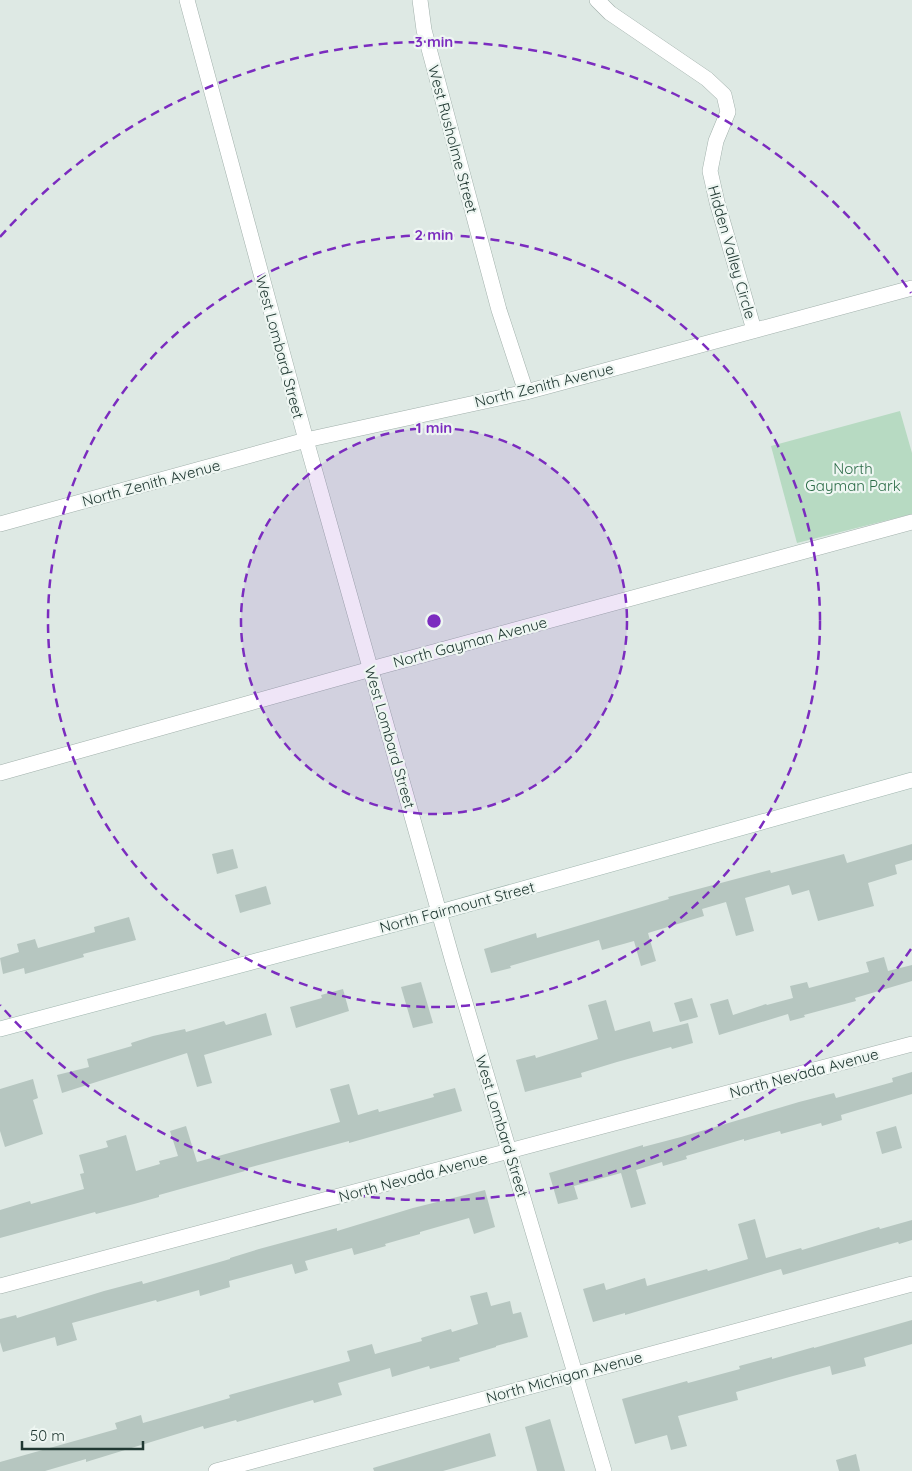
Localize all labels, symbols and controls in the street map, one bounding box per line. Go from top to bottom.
text: 3 min [415,32,453,51]
street label: West Rusholme Street [424,63,482,215]
street label: Hidden Valley Circle [704,183,760,321]
text: 2 min [414,225,454,244]
street label: West Lombard Street [252,273,308,421]
street label: North Zenith Avenue [473,359,615,411]
text: 1 min [416,418,452,437]
street label: North Zenith Avenue [80,455,222,511]
park label: North Gayman Park [805,459,901,495]
street label: North Gayman Avenue [391,612,549,672]
centre of rings [425,612,443,630]
street label: West Lombard Street [361,663,419,811]
street label: North Fairmount Street [377,877,537,937]
street label: North Nevada Avenue [727,1044,881,1102]
street label: West Lombard Street [471,1053,533,1199]
street label: North Nevada Avenue [336,1148,490,1206]
street label: North Michigan Avenue [484,1347,644,1407]
scale bar [22,1418,144,1450]
text: 50 m [30,1426,65,1445]

